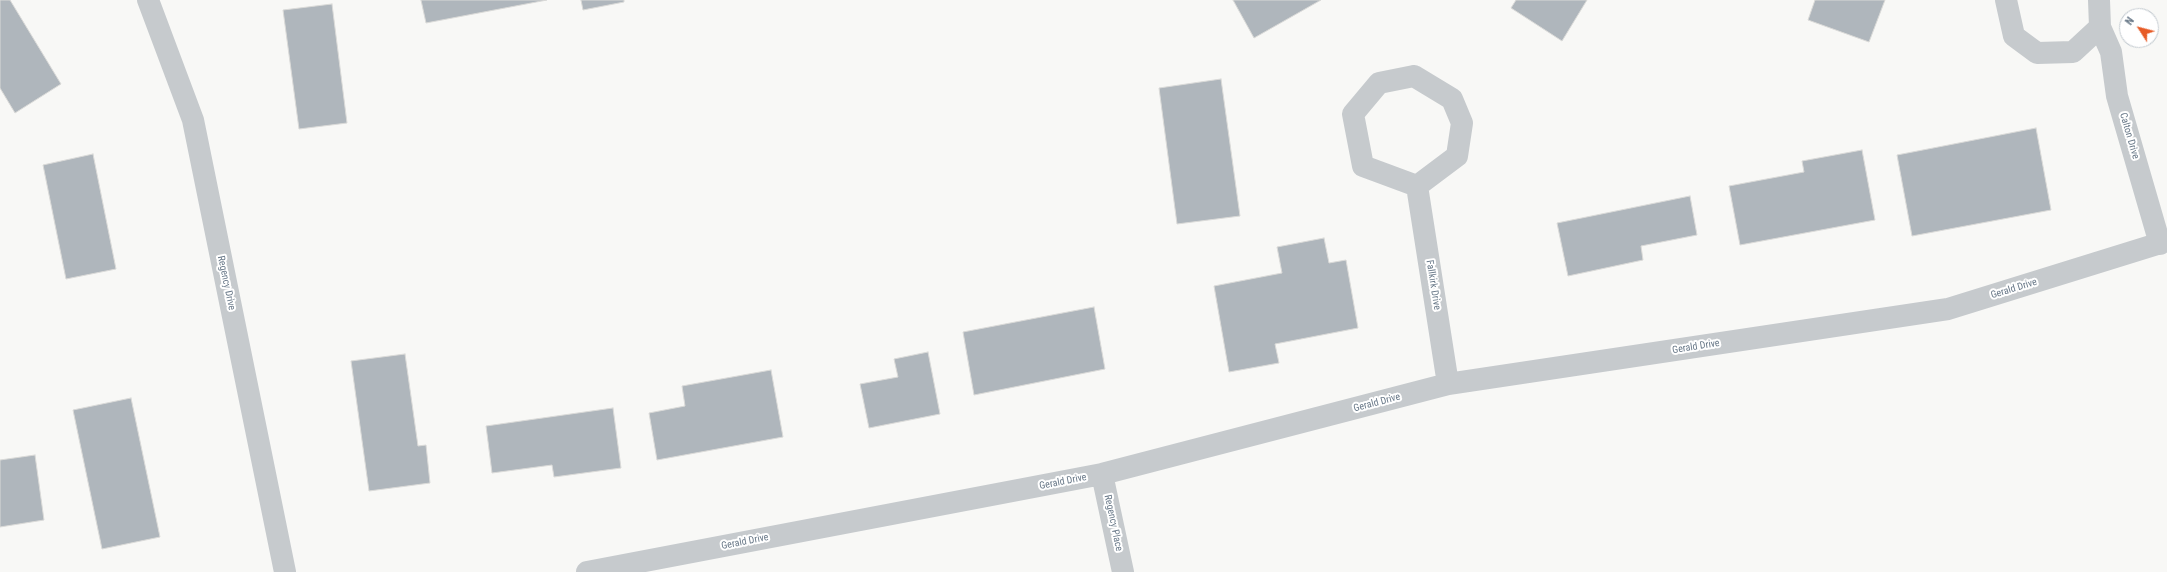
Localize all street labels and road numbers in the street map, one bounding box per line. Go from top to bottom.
street label: Calton Drive [2117,111,2141,161]
street label: Regency Drive [214,255,238,311]
street label: Fallkirk Drive [1423,259,1443,311]
street label: Gerald Drive [1989,276,2039,302]
street label: Gerald Drive [1671,337,1721,357]
street label: Gerald Drive [1352,391,1402,415]
street label: Gerald Drive [1038,472,1088,492]
street label: Regency Place [1101,494,1125,552]
street label: Gerald Drive [720,532,770,552]

